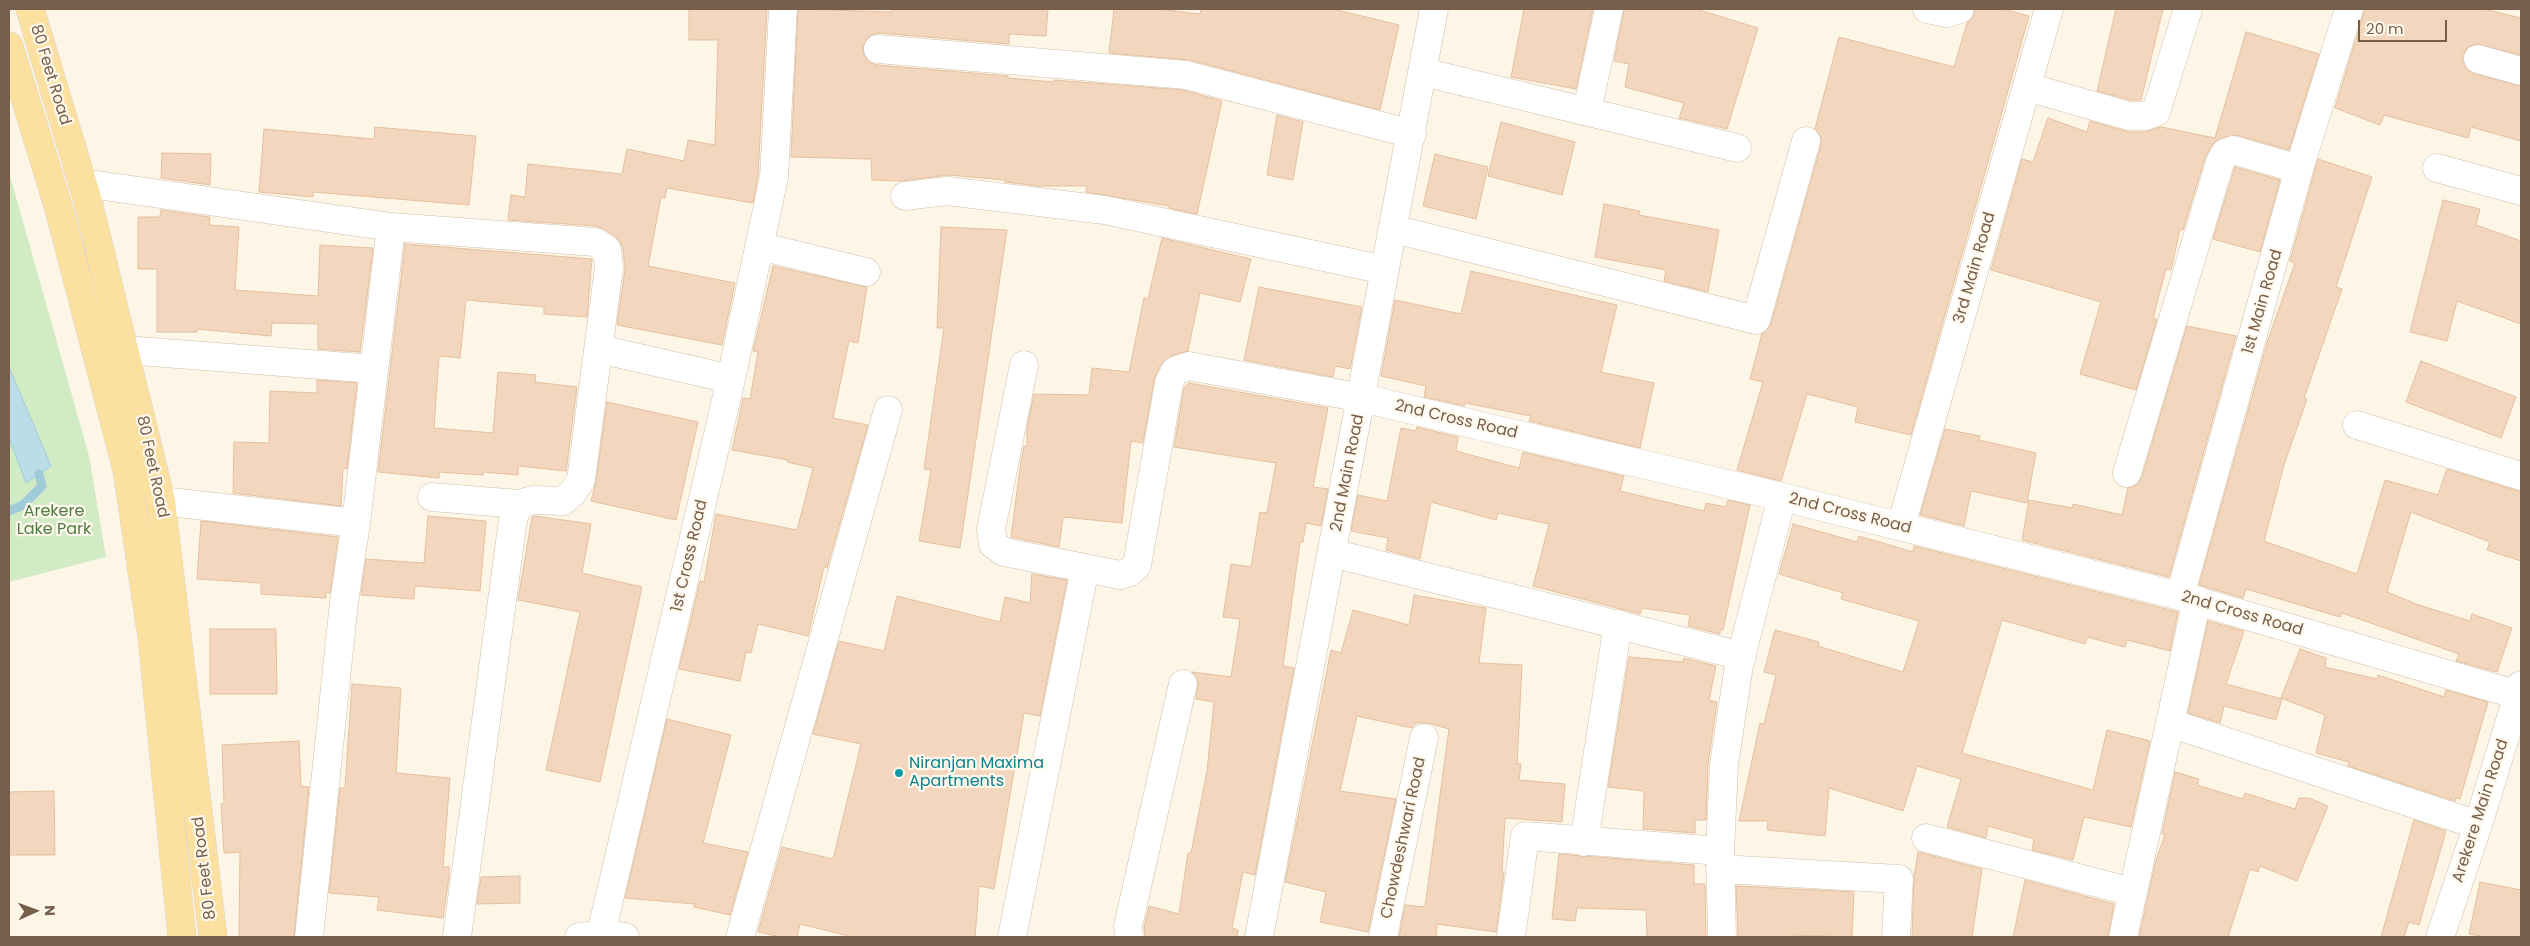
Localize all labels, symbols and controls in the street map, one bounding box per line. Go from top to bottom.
scale bar [2360,10,2449,42]
text: 20 m [2366,18,2404,39]
street label: 80 Feet Road [26,22,74,128]
street label: 3rd Main Road [1950,210,2000,326]
street label: 1st Main Road [2239,247,2287,357]
street label: 2nd Cross Road [1393,397,1519,443]
street label: 2nd Main Road [1327,413,1369,533]
street label: 80 Feet Road [132,414,172,520]
street label: 2nd Cross Road [1787,489,1913,539]
street label: 1st Cross Road [668,498,712,614]
park label: Arekere Lake Park [17,502,91,540]
street label: 2nd Cross Road [2179,587,2305,641]
street label: Arekere Main Road [2449,737,2513,885]
place label: Niranjan Maxima Apartments [909,754,1044,792]
street label: Chowdeshwari Road [1377,755,1431,921]
marker: Niranjan Maxima Apartments [893,767,905,779]
street label: 80 Feet Road [189,815,221,921]
north arrow [10,886,60,936]
text: N [40,905,60,916]

